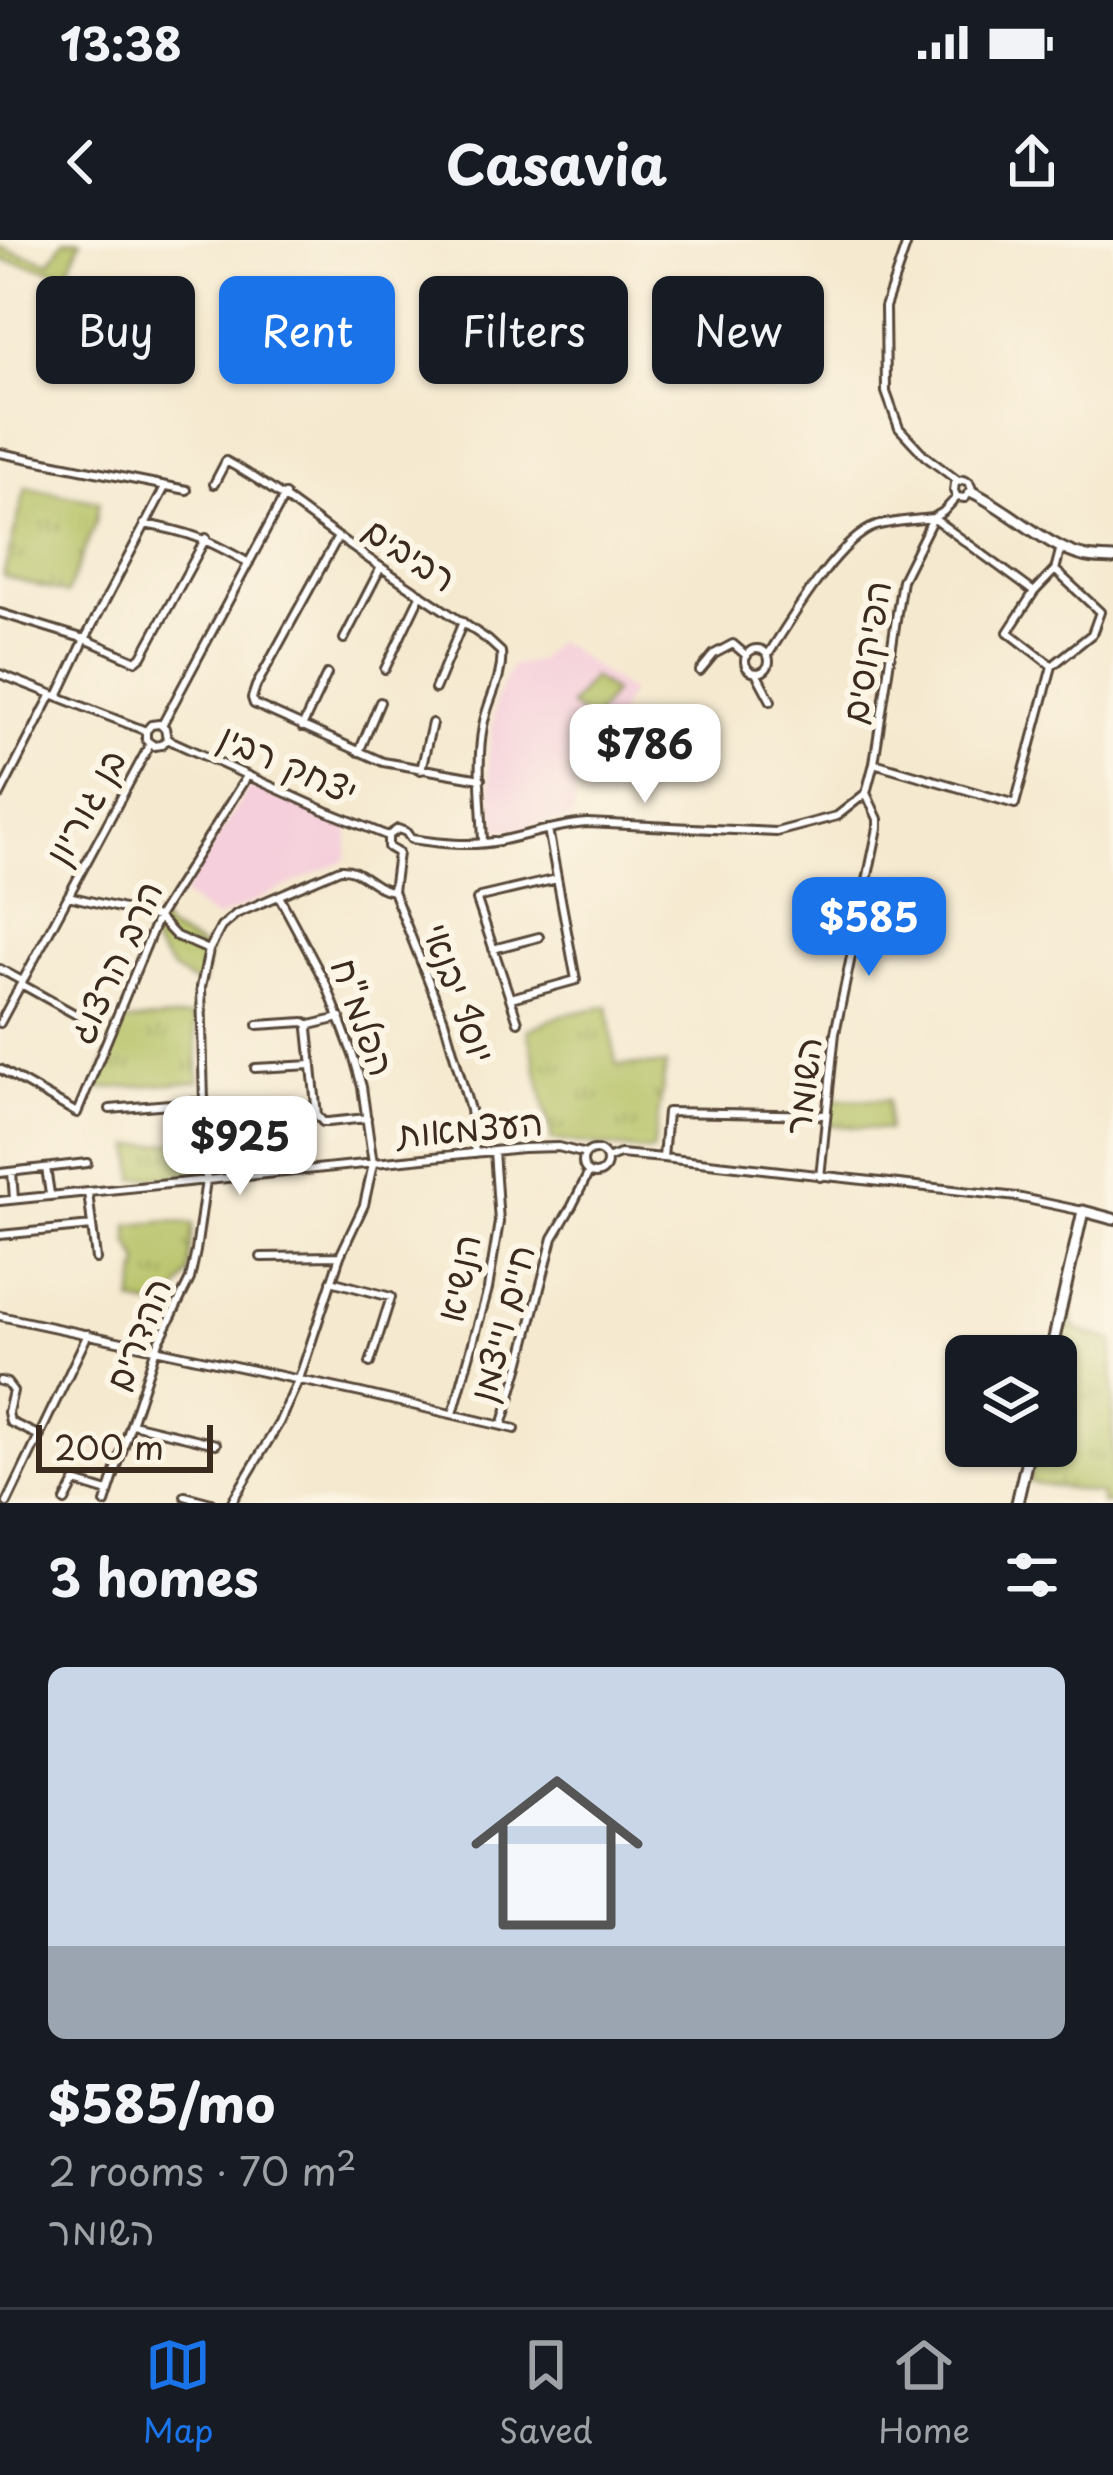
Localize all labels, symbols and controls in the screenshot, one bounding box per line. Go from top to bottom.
text: 13:38 [60,8,182,76]
text: Casavia [446,122,667,203]
icon: back [48,129,114,195]
icon: share [999,129,1065,195]
chip: Buy [36,276,195,384]
chip: Rent [219,276,395,384]
chip: Filters [419,276,628,384]
chip: New [652,276,824,384]
street label: רביבים [354,501,469,603]
street label: הפיקוסים [825,576,903,728]
pin: $786 [574,704,716,806]
street label: יצחק רבין [211,708,367,817]
text: $786 [597,713,693,772]
street label: בן גוריון [29,738,137,874]
street label: הרב הרצוג [52,871,175,1052]
pin: $585 [798,877,940,979]
text: $585 [819,886,919,945]
street label: יוסף יבנאי [411,915,511,1070]
street label: הפלמ"ח [319,950,411,1083]
street label: השומר [768,1033,834,1138]
street label: העצמאות [393,1093,545,1159]
pin: $925 [169,1096,311,1198]
text: $925 [190,1105,290,1164]
street label: הנשיא [421,1229,493,1326]
street label: חיים וייצמן [453,1238,547,1407]
street label: ההדרים [89,1269,183,1398]
map controls [945,1335,1077,1467]
button: layers [945,1335,1077,1467]
scale bar [36,1419,213,1472]
text: 200 m [54,1421,164,1471]
text: 3 homes [48,1537,259,1614]
icon: filters [999,1542,1065,1608]
icon: home [449,1745,665,1961]
text: $585/mo [48,2063,275,2140]
text: 2 rooms · 70 m² [48,2140,357,2199]
text: השומר [48,2199,155,2258]
tab: Map [143,2332,213,2454]
tab: Saved [499,2332,593,2454]
tab: Home [878,2332,970,2454]

